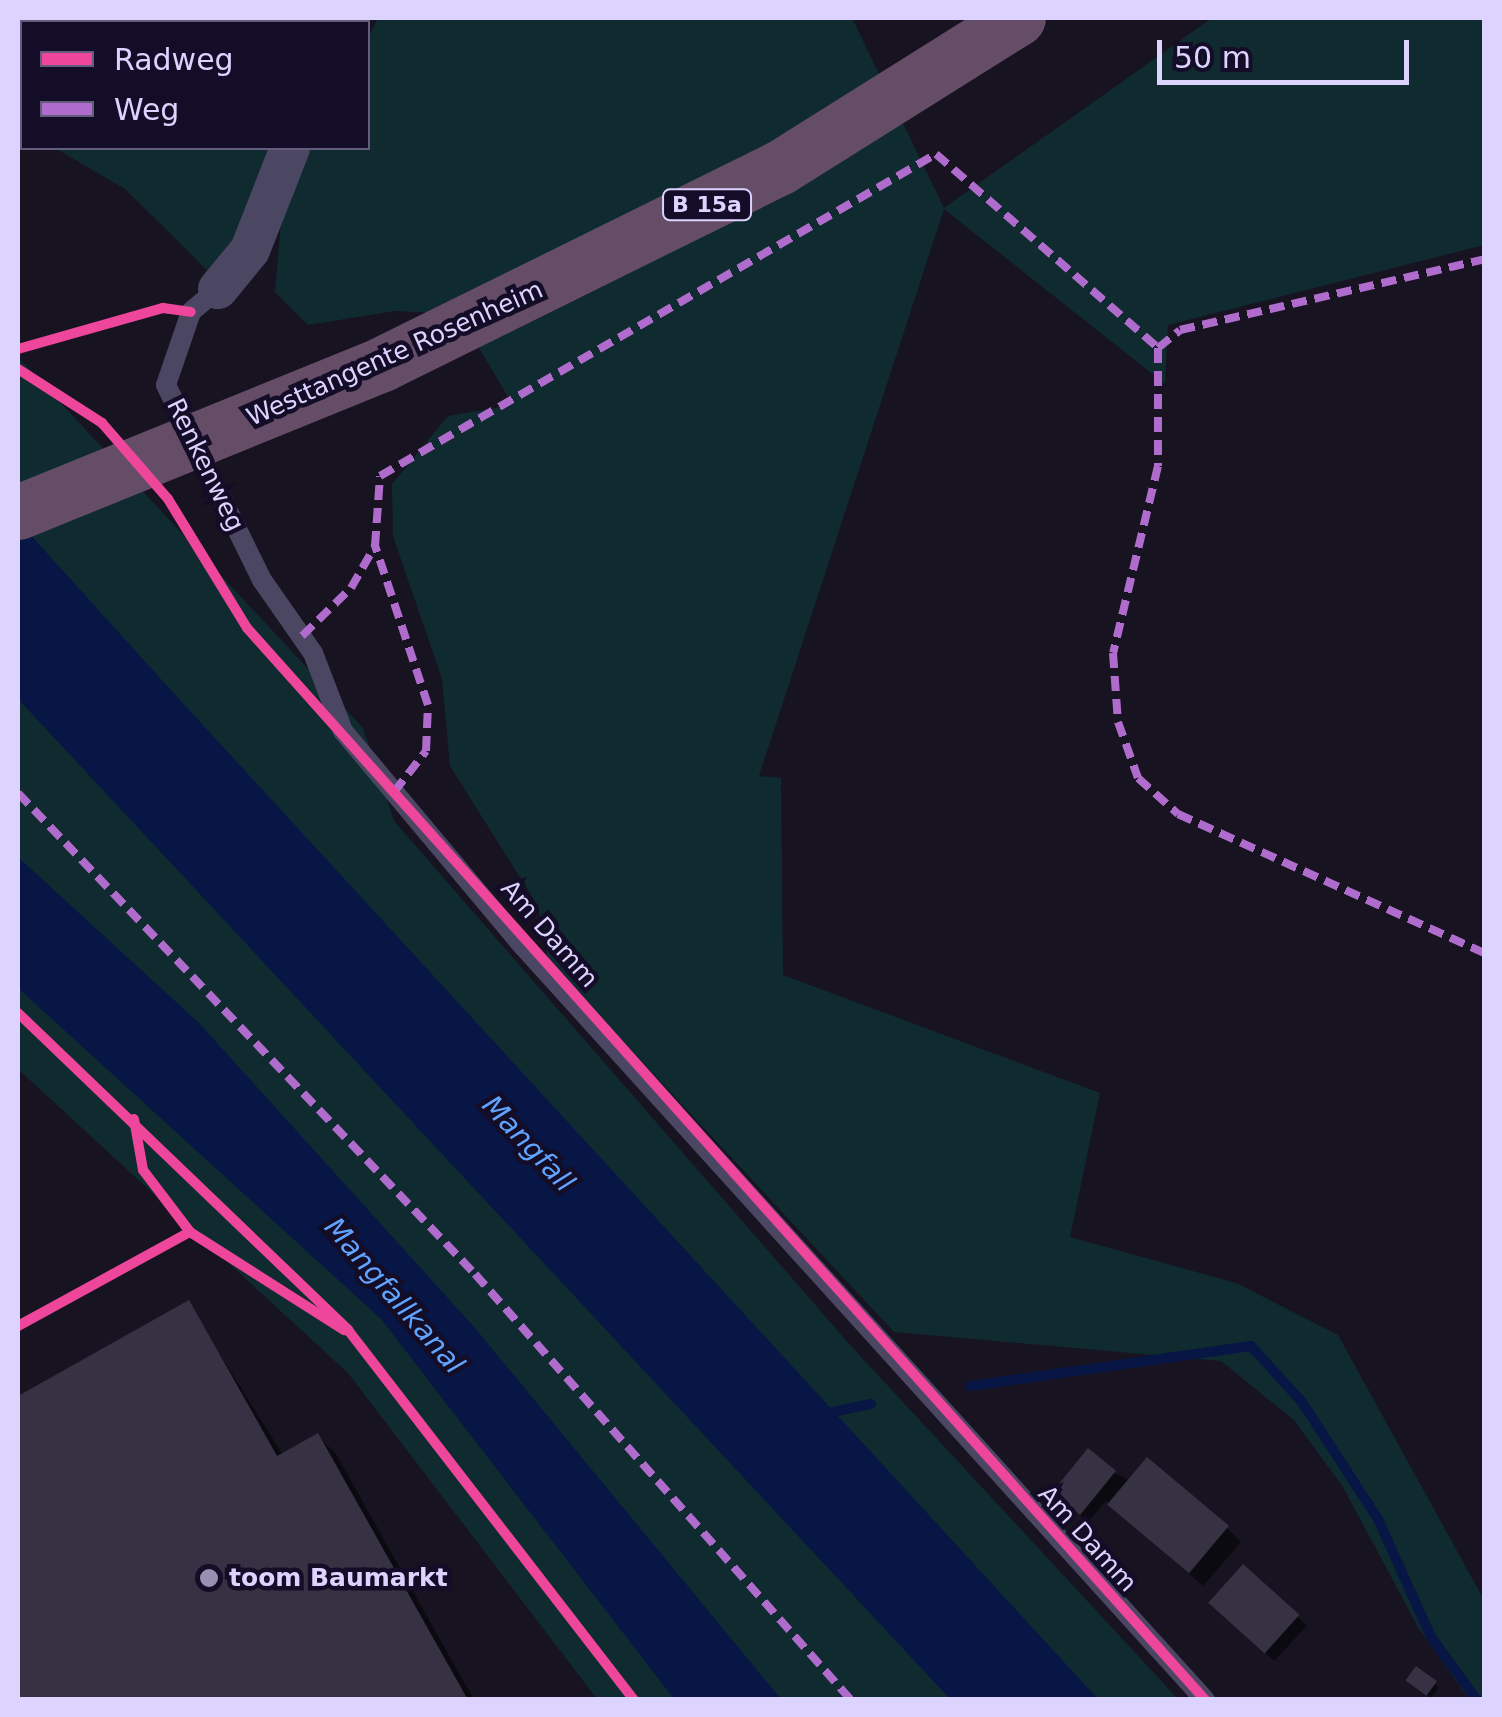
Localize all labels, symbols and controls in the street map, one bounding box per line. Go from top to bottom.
legend [20,20,370,150]
scale bar [1162,20,1414,82]
text: 50 m [1174,40,1251,75]
text: Radweg [114,42,234,77]
text: Weg [114,92,179,127]
road number: B 15a [662,188,752,222]
street label: Westtangente Rosenheim [242,275,548,433]
street label: Renkenweg [160,394,250,536]
street label: Am Damm [494,874,604,994]
water label: Mangfall [475,1089,581,1199]
water label: Mangfallkanal [317,1211,471,1381]
street label: Am Damm [1031,1480,1143,1598]
place label: toom Baumarkt [229,1563,448,1593]
marker: toom Baumarkt [198,1567,220,1589]

